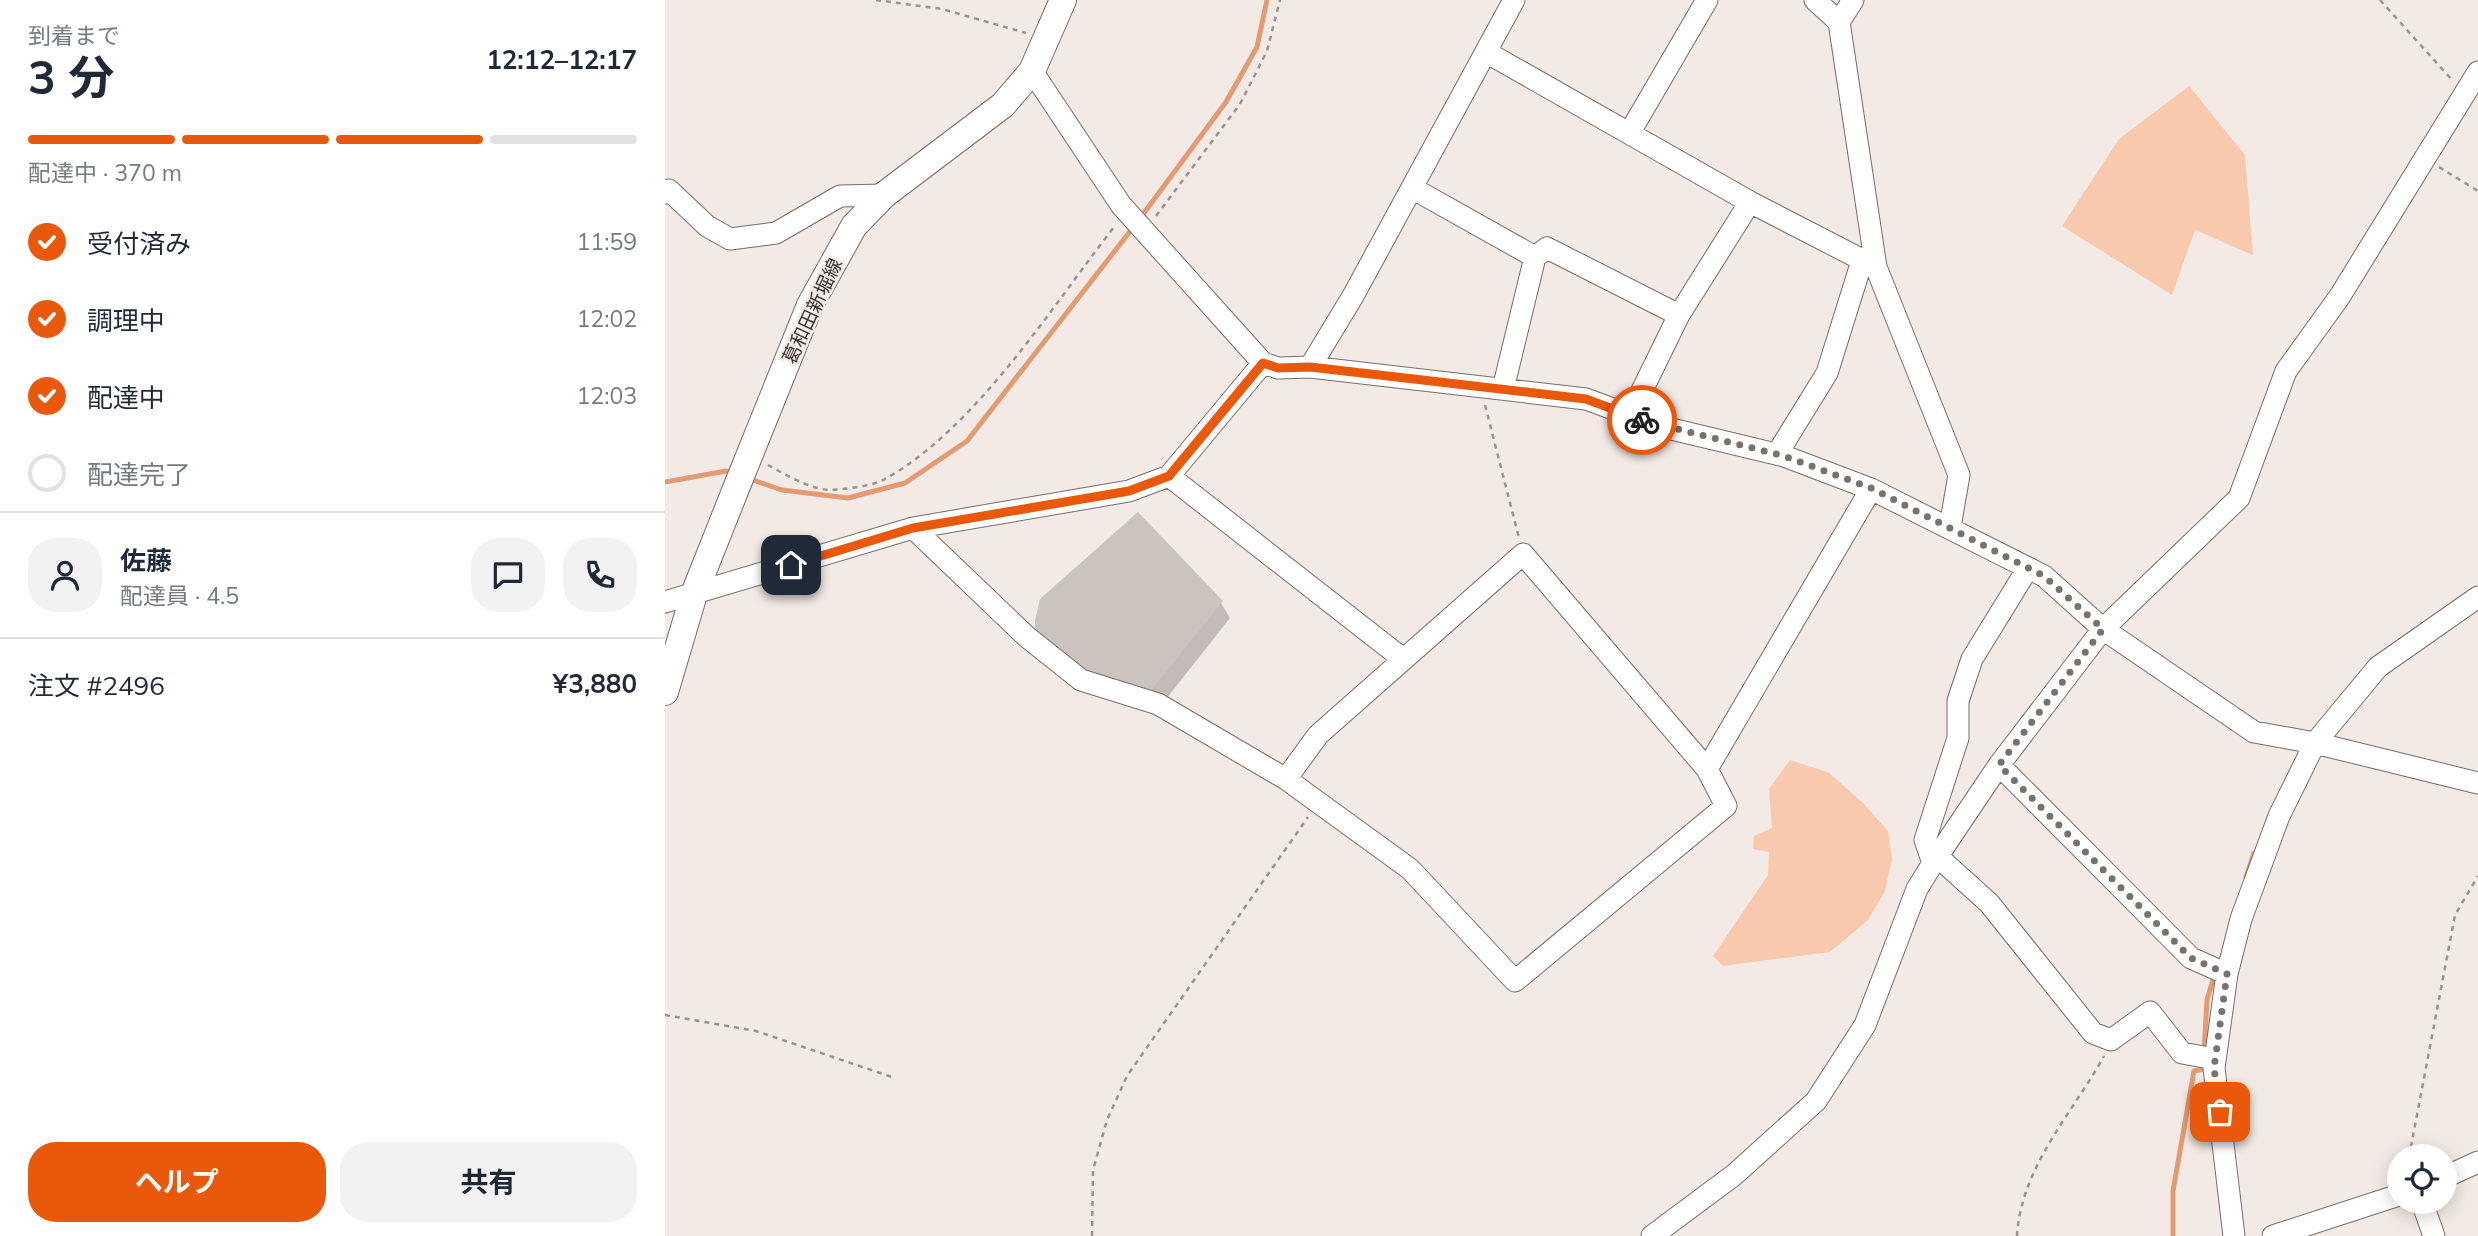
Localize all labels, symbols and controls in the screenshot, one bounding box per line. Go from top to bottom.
text: 到着まで [28,21,120,50]
text: 12:12–12:17 [486,43,637,76]
text: 3 分 [28,48,114,106]
text: 配達中 · 370 m [28,158,182,187]
icon: check [28,223,66,261]
text: 受付済み [87,227,191,260]
text: 11:59 [577,227,637,256]
street label: 葛和田新堀線 [777,254,847,368]
icon: check [28,300,66,338]
text: 調理中 [87,304,165,337]
text: 12:02 [577,304,637,333]
icon: check [28,377,66,415]
text: 配達中 [87,381,165,414]
text: 12:03 [577,381,637,410]
courier [1607,385,1677,455]
icon: bike [1623,401,1661,439]
text: 配達完了 [87,458,191,491]
pin [761,535,821,595]
button: person [28,538,102,612]
button: chat [471,538,545,612]
button: phone [563,538,637,612]
text: 佐藤 [120,544,172,577]
icon: home [772,546,810,584]
text: 配達員 · 4.5 [120,581,239,610]
text: ¥3,880 [553,667,637,700]
text: 注文 #2496 [28,669,165,702]
pin [2190,1082,2250,1142]
icon: bag [2201,1093,2239,1131]
button: ヘルプ [28,1142,326,1222]
button: 共有 [340,1142,637,1222]
map controls [2387,1144,2457,1214]
button: locate [2387,1144,2457,1214]

